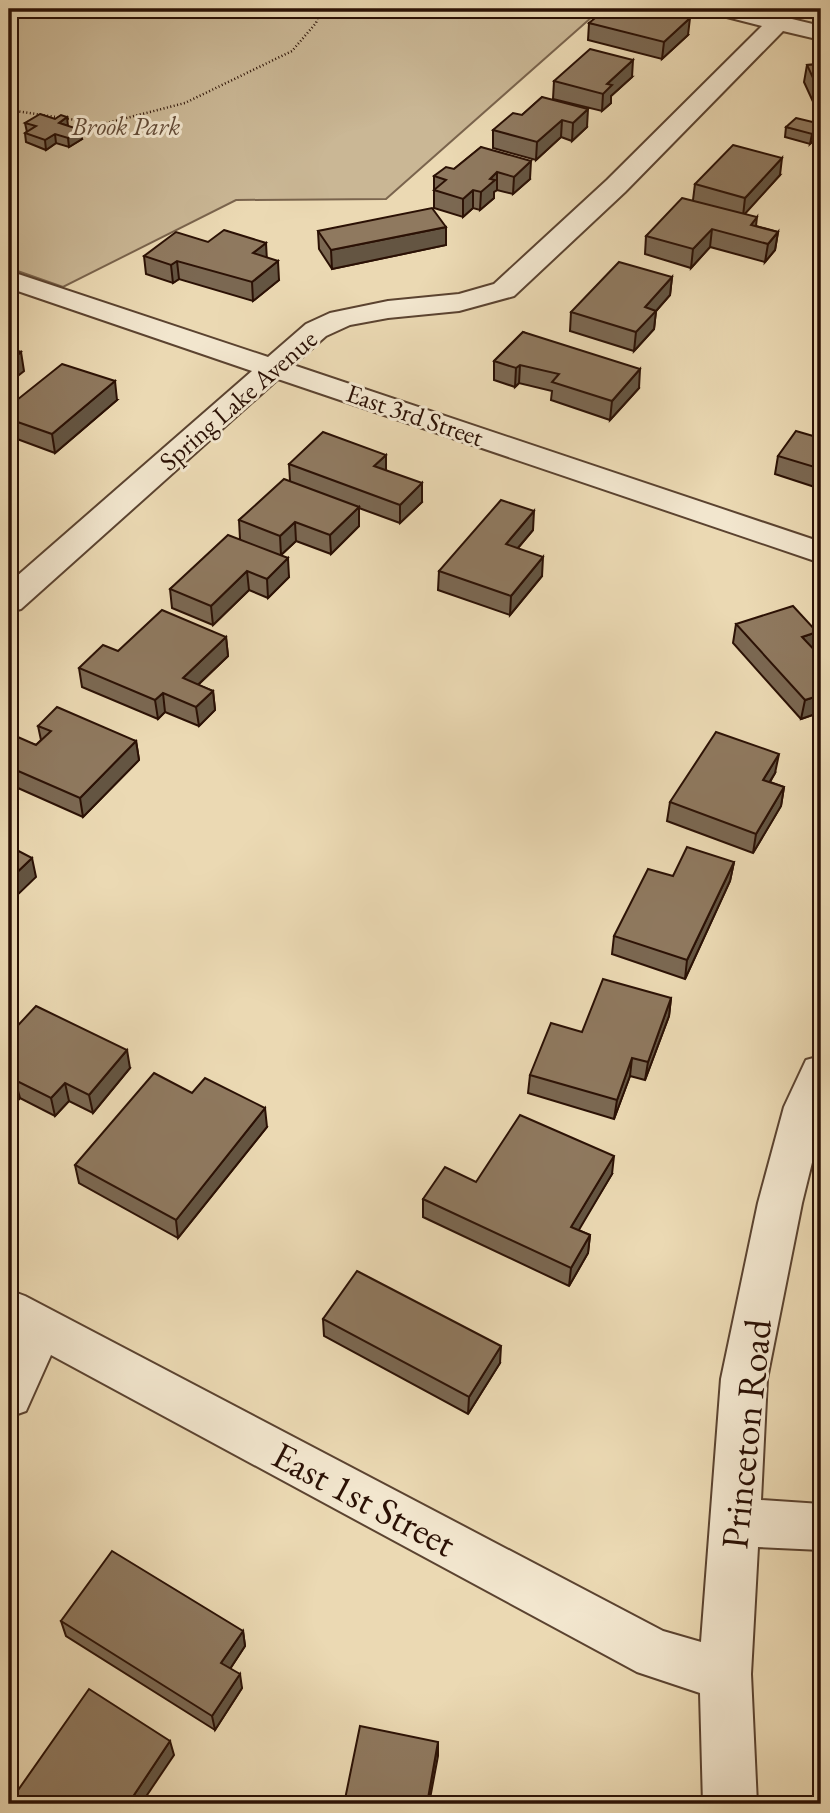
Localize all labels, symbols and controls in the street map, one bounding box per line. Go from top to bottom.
park label: Brook Park [71,109,180,143]
street label: Spring Lake Avenue [152,322,324,478]
street label: East 3rd Street [342,376,488,454]
street label: Princeton Road [709,1316,782,1551]
street label: East 1st Street [264,1430,465,1567]

